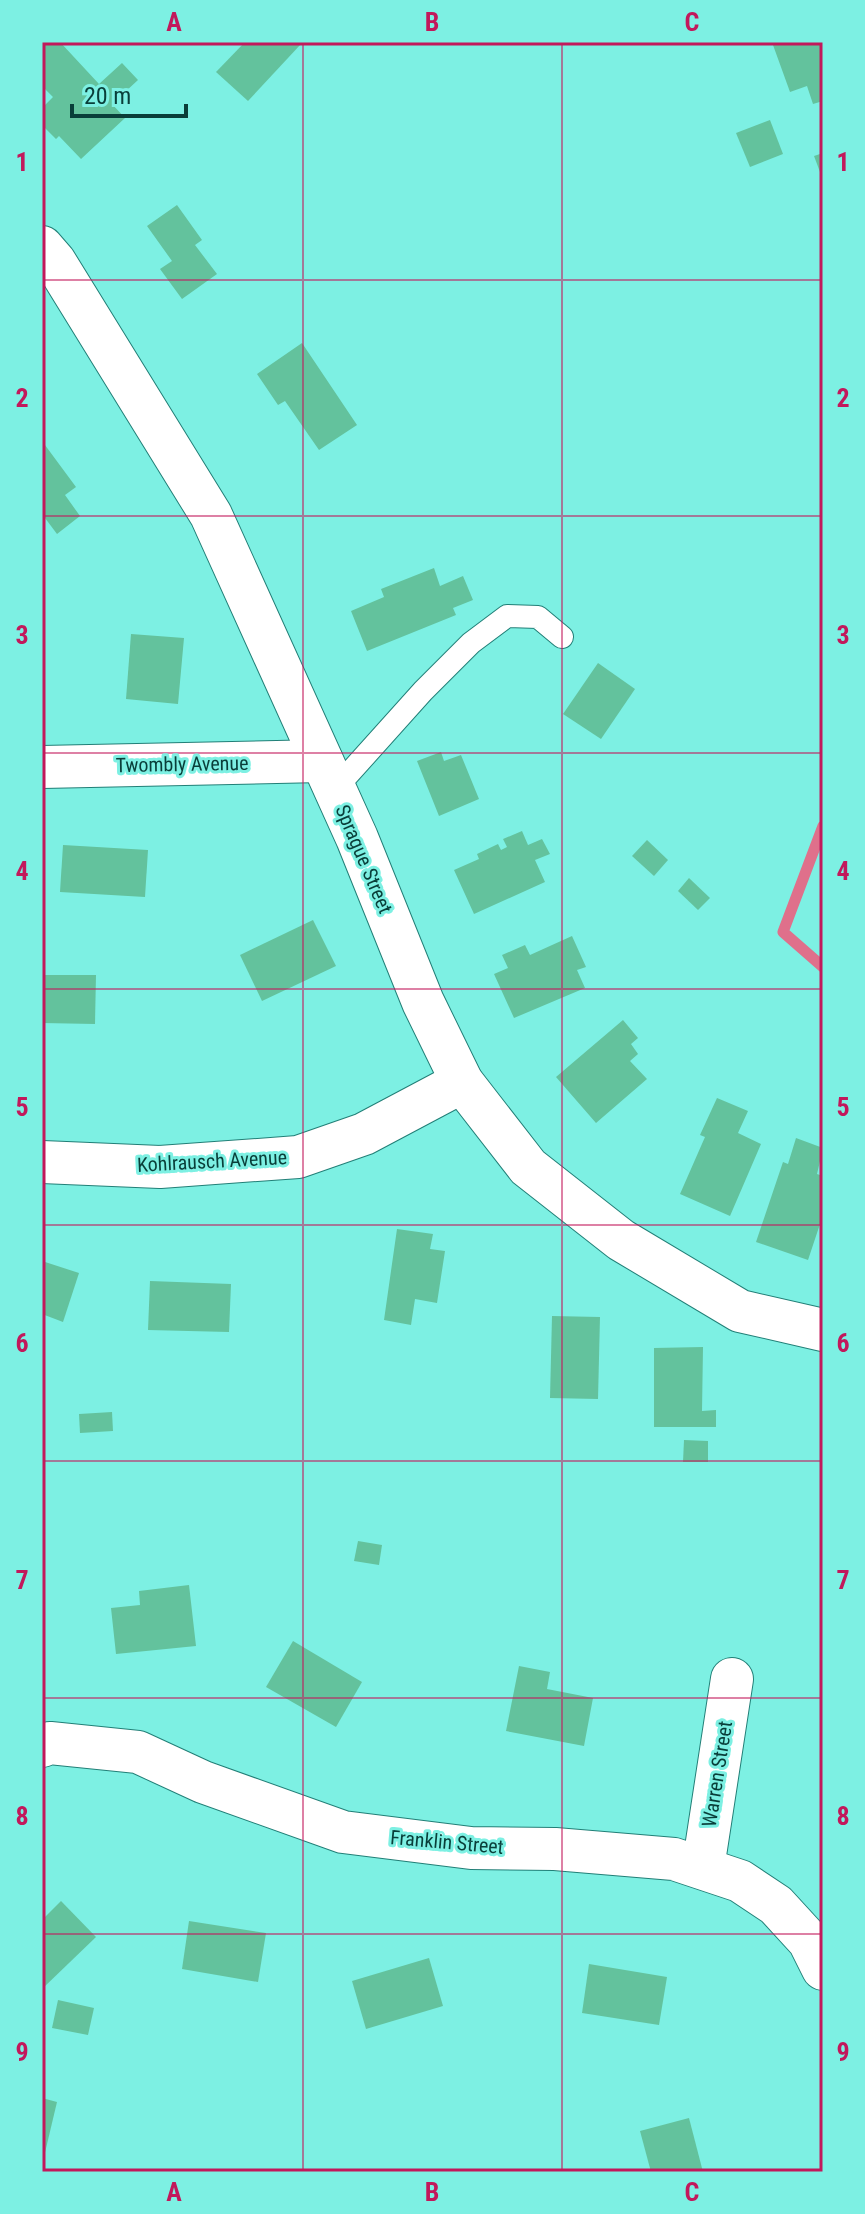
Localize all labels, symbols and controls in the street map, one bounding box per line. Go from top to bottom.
text: A [166,7,182,37]
text: B [425,7,439,37]
text: C [685,7,700,37]
scale bar [72,68,186,118]
text: 20 m [84,82,131,110]
text: 1 [15,147,29,177]
text: 1 [836,147,850,177]
text: 2 [15,383,29,413]
text: 2 [836,383,850,413]
text: 3 [15,620,29,650]
text: 3 [836,620,850,650]
street label: Twombly Avenue [115,751,249,777]
street label: Sprague Street [330,801,398,917]
text: 4 [15,856,29,886]
text: 4 [836,856,850,886]
text: 5 [15,1092,29,1122]
text: 5 [836,1092,850,1122]
street label: Kohlrausch Avenue [136,1145,288,1177]
text: 6 [15,1328,29,1358]
text: 6 [836,1328,850,1358]
text: 7 [15,1565,29,1595]
text: 7 [836,1565,850,1595]
street label: Warren Street [697,1719,737,1829]
text: 8 [15,1801,29,1831]
text: 8 [836,1801,850,1831]
street label: Franklin Street [389,1825,505,1859]
text: 9 [15,2037,29,2067]
text: 9 [836,2037,850,2067]
text: A [166,2177,182,2207]
text: B [425,2177,439,2207]
text: C [685,2177,700,2207]

